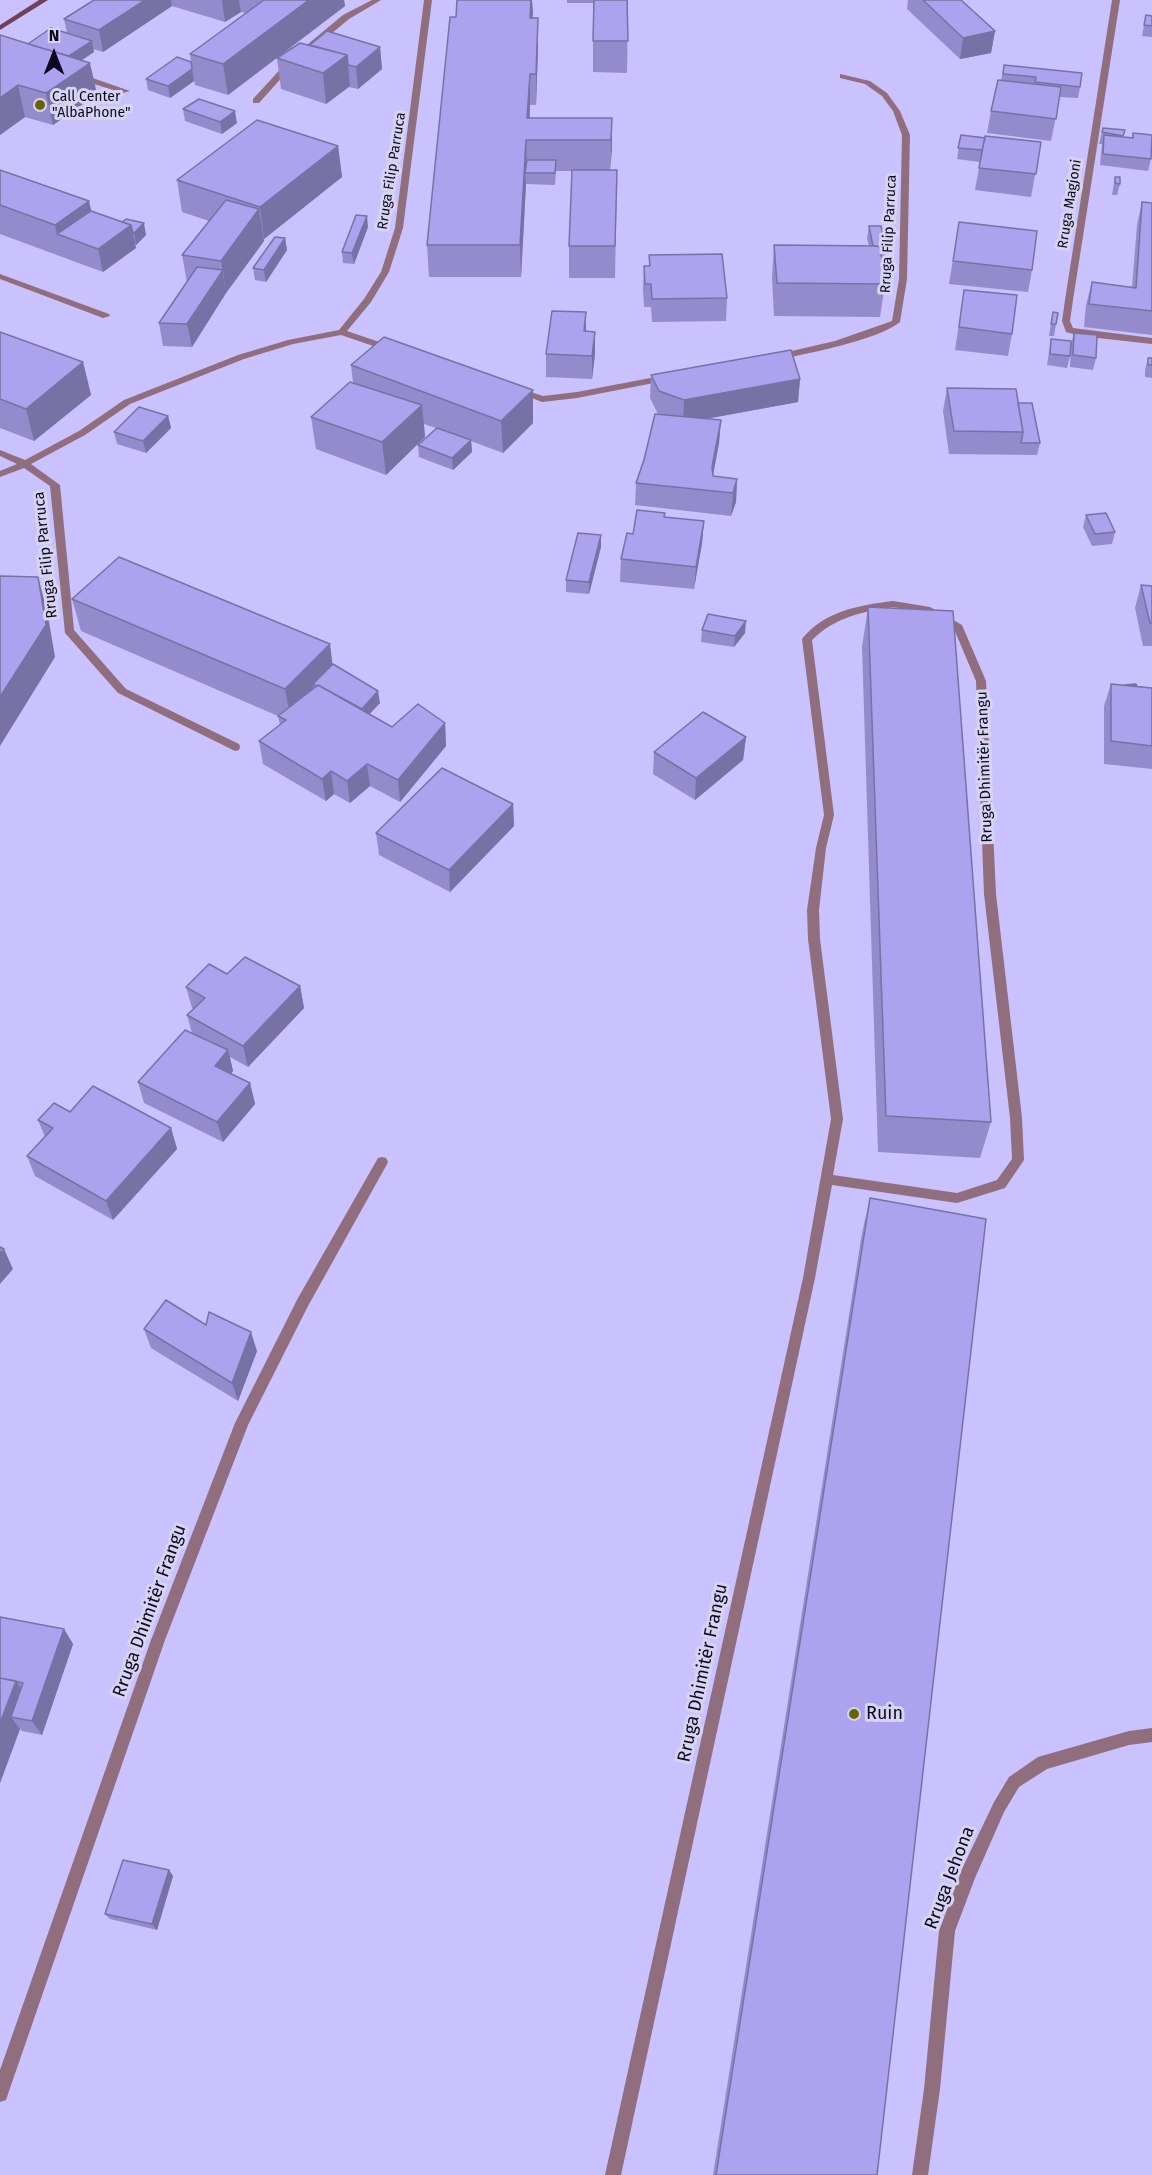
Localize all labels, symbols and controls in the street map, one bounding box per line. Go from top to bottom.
north arrow [24,24,84,84]
text: N [49,26,59,45]
place label: Call Center "AlbaPhone" [52,89,131,122]
marker: Call Center "AlbaPhone" [33,98,47,112]
street label: Rruga Filip Parruca [374,111,410,231]
street label: Rruga Magjoni [1055,158,1085,250]
street label: Rruga Filip Parruca [878,174,900,294]
street label: Rruga Filip Parruca [30,491,62,619]
street label: Rruga Dhimitër Frangu [973,691,997,843]
street label: Rruga Dhimitër Frangu [109,1522,191,1700]
street label: Rruga Dhimitër Frangu [674,1582,732,1764]
place label: Ruin [866,1703,903,1725]
marker: Ruin [847,1707,861,1721]
street label: Rruga Jehona [920,1823,980,1933]

